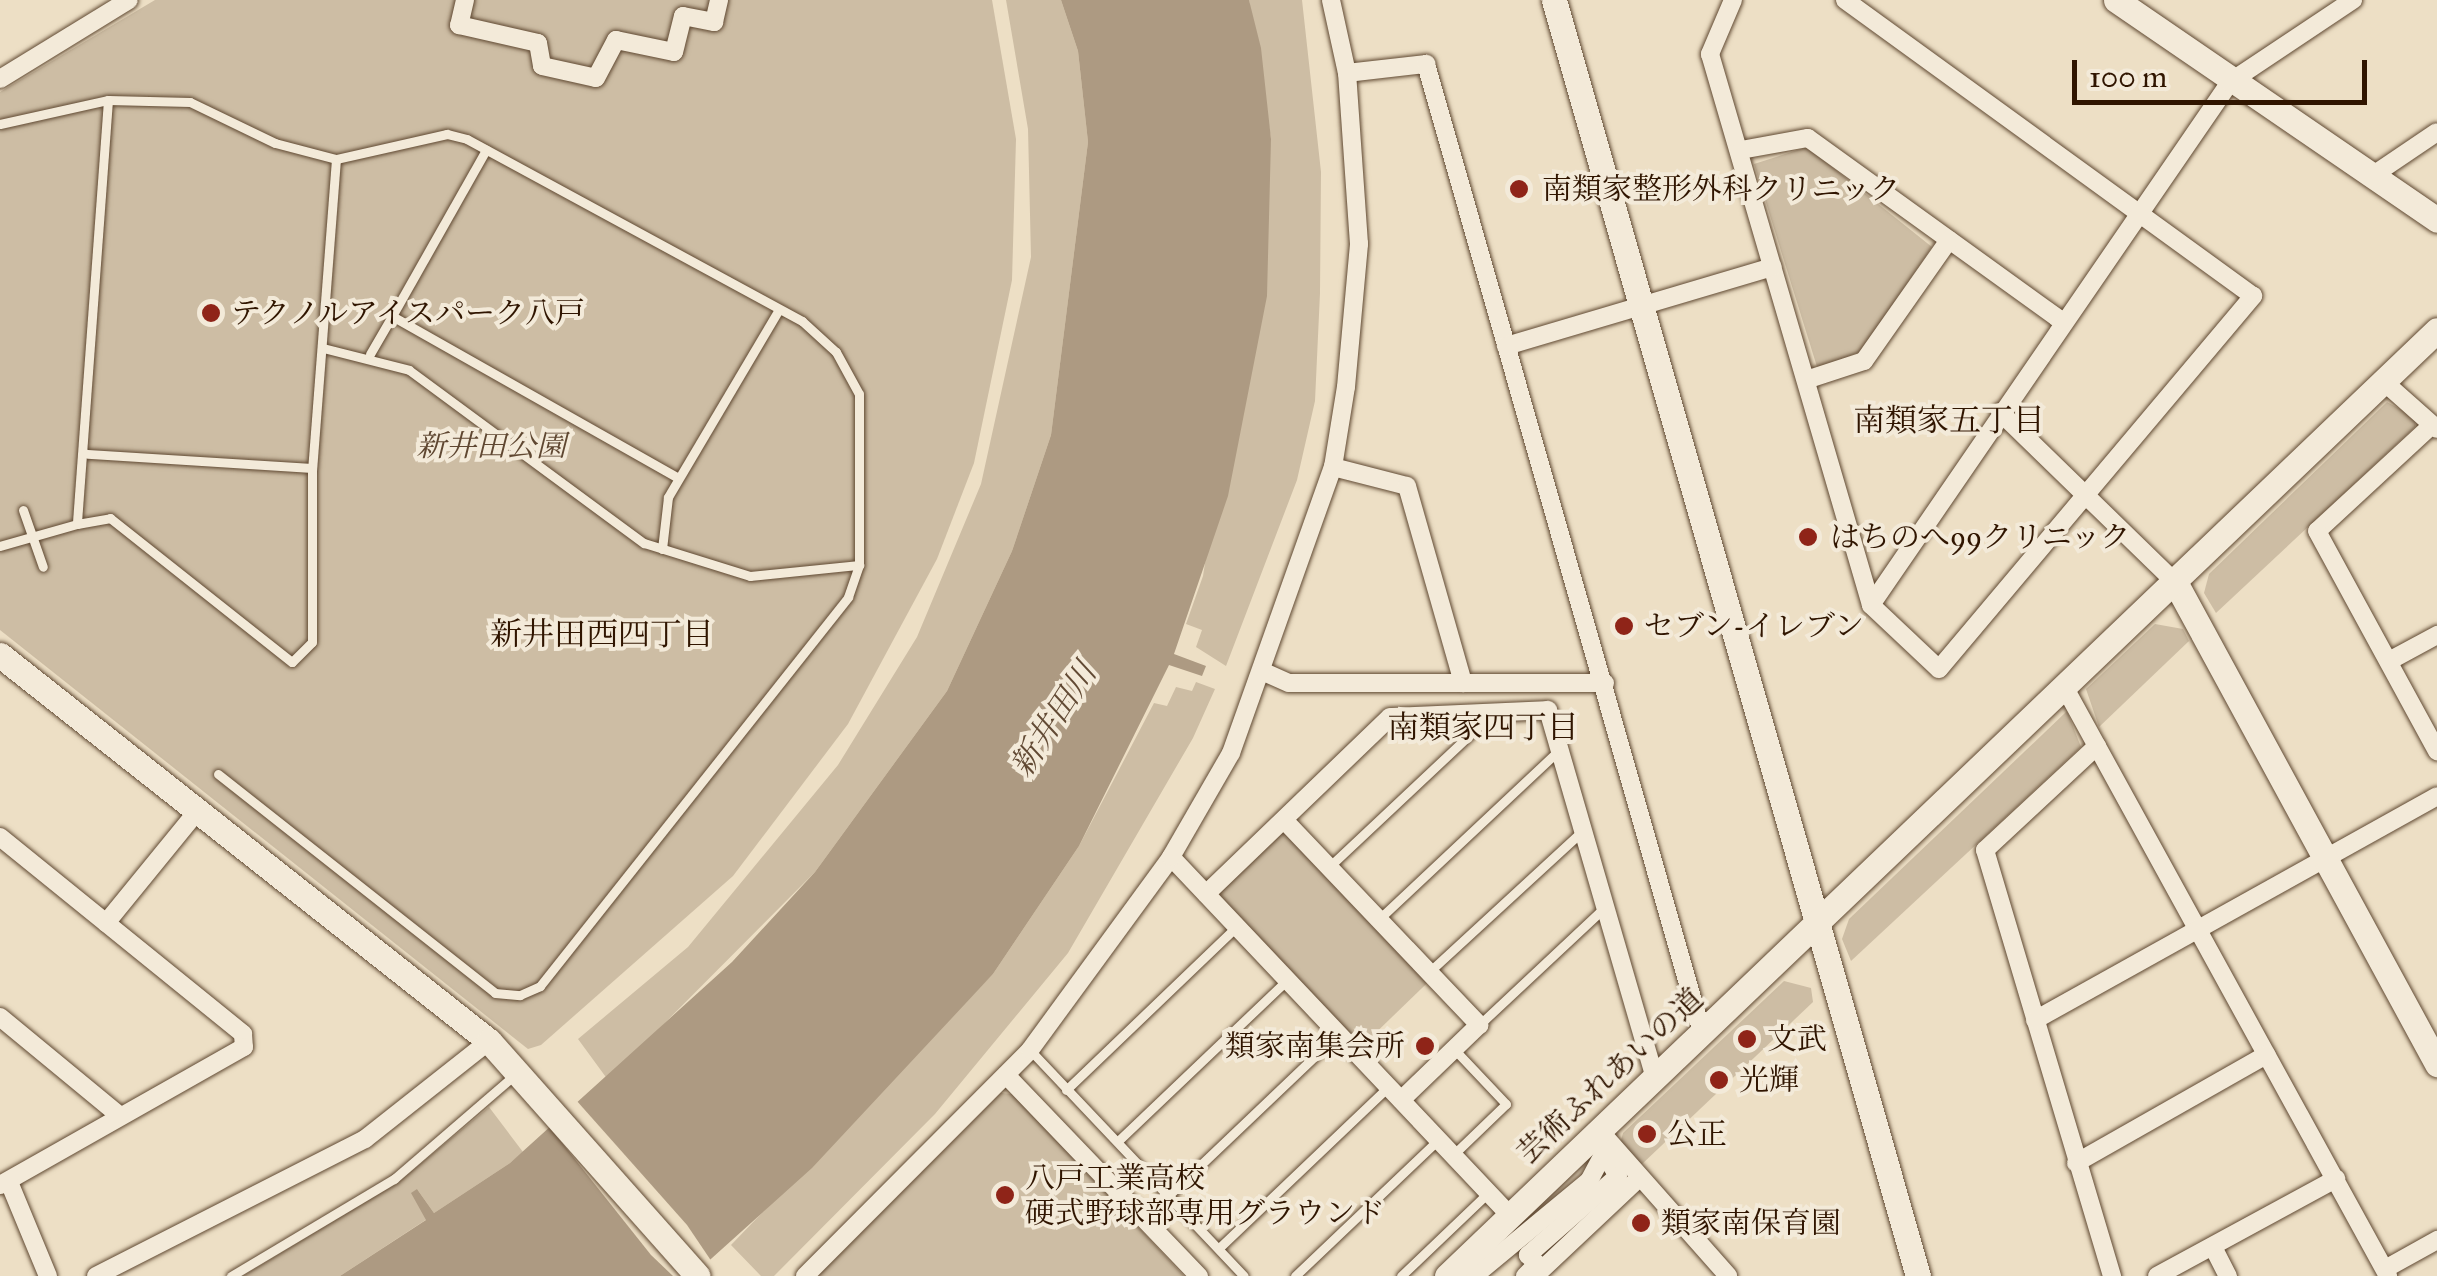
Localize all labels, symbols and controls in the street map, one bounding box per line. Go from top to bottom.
scale bar [2077,40,2372,102]
text: 100 m [2089,59,2167,95]
place label: 南類家整形外科クリニック [1542,171,1902,207]
marker: 南類家整形外科クリニック [1506,176,1532,202]
place label: テクノルアイスパーク八戸 [231,295,591,331]
marker: テクノルアイスパーク八戸 [200,302,222,324]
district label: 南類家五丁目 [1853,402,2045,440]
park label: 新井田公園 [416,428,566,464]
place label: はちのへ99クリニック [1830,519,2132,555]
marker: はちのへ99クリニック [1795,524,1821,550]
place label: セブン-イレブン [1644,608,1866,644]
marker: セブン-イレブン [1613,615,1635,637]
district label: 新井田西四丁目 [490,616,714,654]
water label: 新井田川 [1003,656,1105,784]
district label: 南類家四丁目 [1387,709,1579,747]
street label: 芸術ふれあいの道 [1510,981,1710,1171]
place label: 文武 [1767,1021,1827,1057]
place label: 類家南集会所 [1225,1028,1405,1064]
marker: 文武 [1736,1028,1758,1050]
marker: 類家南集会所 [1414,1035,1436,1057]
place label: 光輝 [1739,1062,1799,1098]
marker: 光輝 [1708,1069,1730,1091]
place label: 公正 [1667,1116,1727,1152]
marker: 公正 [1636,1123,1658,1145]
place label: 八戸工業高校 硬式野球部専用グラウンド [1025,1160,1385,1230]
marker: 八戸工業高校 硬式野球部専用グラウンド [994,1184,1016,1206]
place label: 類家南保育園 [1661,1205,1841,1241]
marker: 類家南保育園 [1630,1212,1652,1234]

